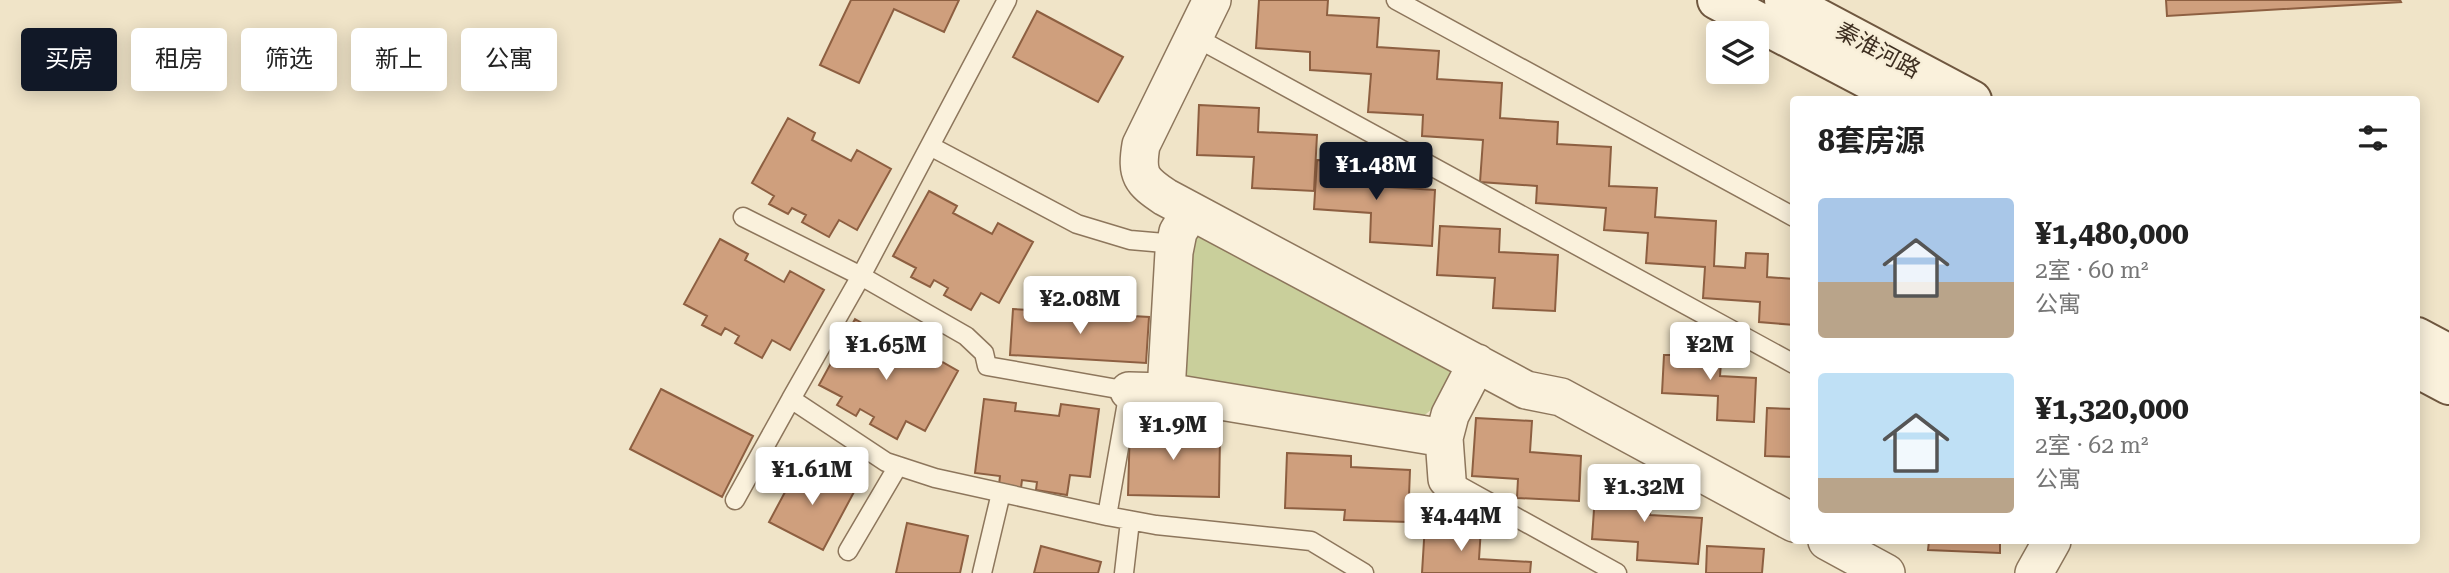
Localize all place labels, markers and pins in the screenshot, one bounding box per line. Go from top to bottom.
pin: ¥1.48M [1319,142,1433,202]
pin: ¥2.08M [1023,276,1137,336]
pin: ¥1.65M [829,322,943,382]
pin: ¥2M [1676,322,1744,382]
pin: ¥1.9M [1124,402,1222,462]
pin: ¥1.61M [755,448,869,507]
pin: ¥1.32M [1587,464,1701,524]
pin: ¥4.44M [1404,494,1518,553]

